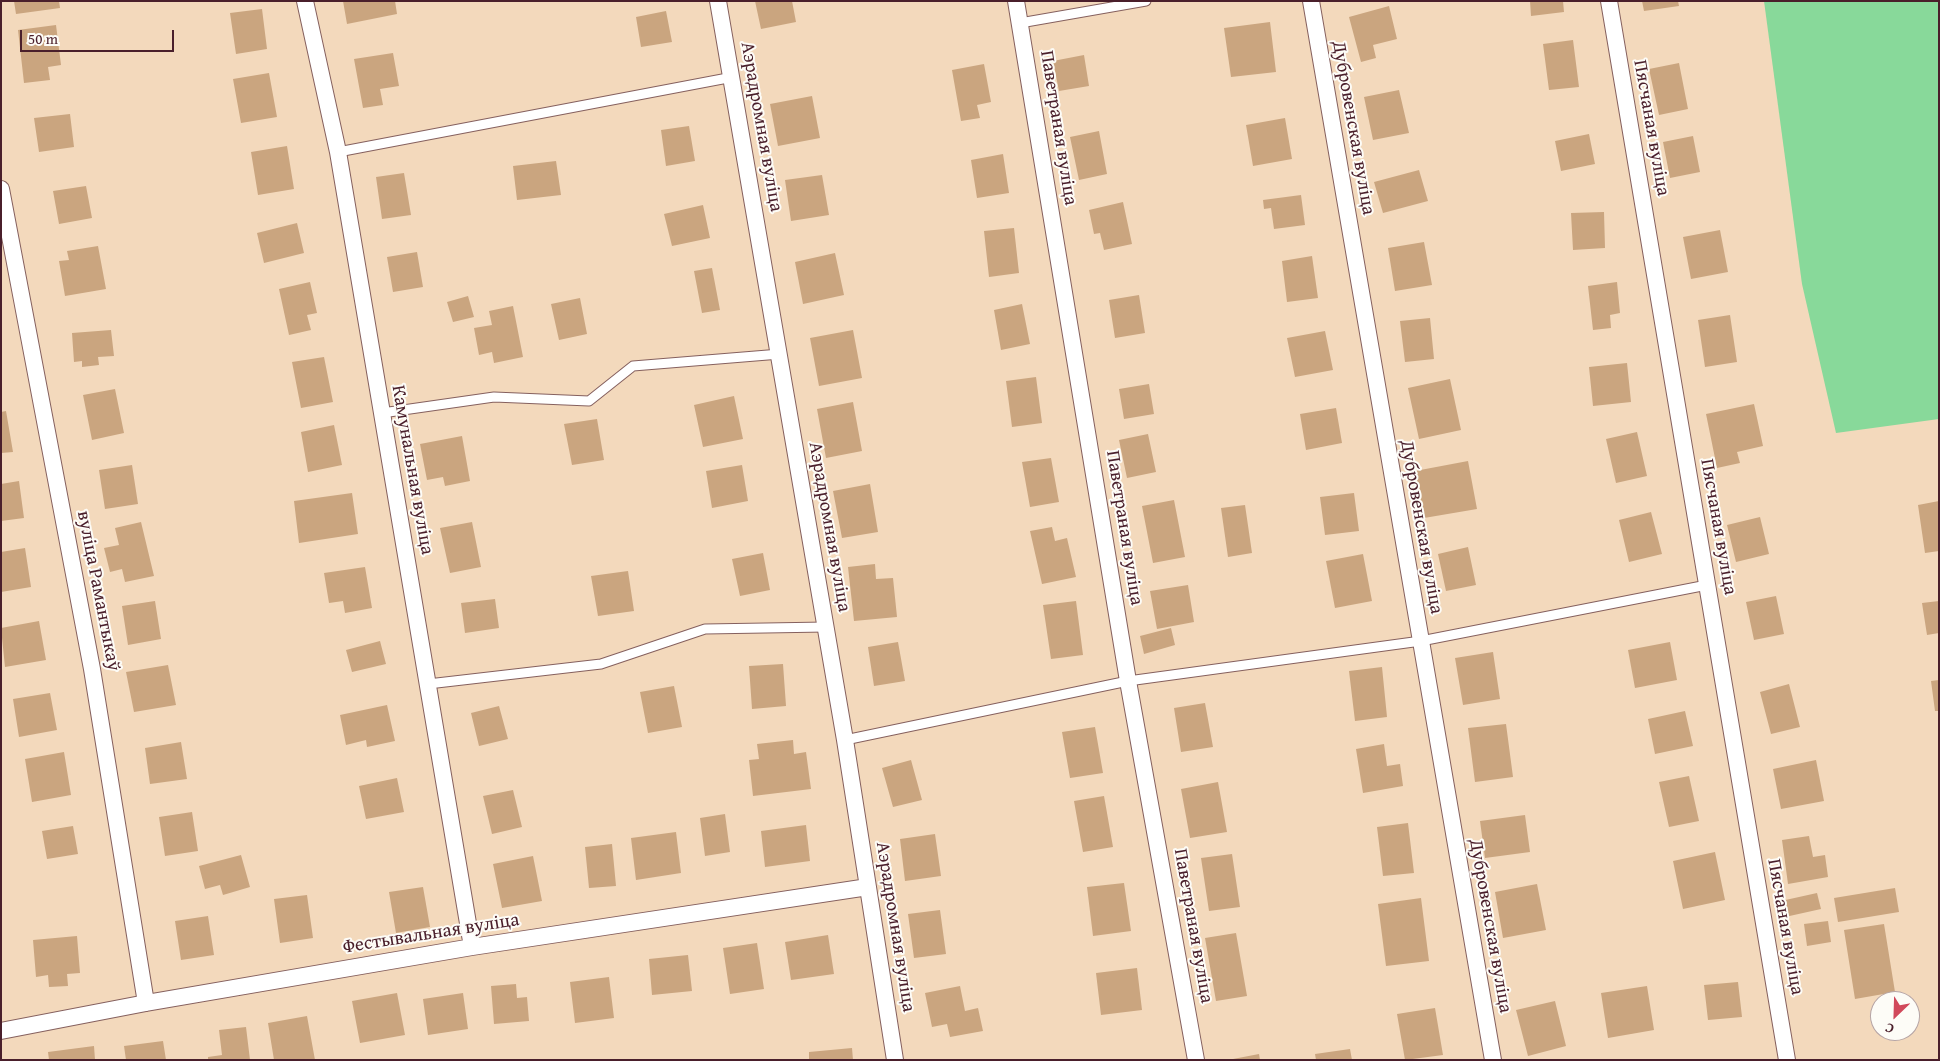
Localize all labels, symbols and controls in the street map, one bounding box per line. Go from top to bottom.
scale bar [22,20,176,52]
text: 50 m [28,28,58,49]
street label: Дубровенская вуліца [1326,39,1380,217]
street label: Аэрадромная вуліца [735,40,787,214]
street label: Паветраная вуліца [1035,49,1081,207]
street label: Пясчаная вуліца [1628,58,1674,198]
street label: Камунальная вуліца [386,383,438,557]
street label: Дубровенская вуліца [1394,438,1448,616]
street label: Аэрадромная вуліца [803,440,855,614]
street label: Паветраная вуліца [1101,449,1147,607]
street label: Пясчаная вуліца [1695,457,1741,597]
street label: вуліца Рамантыкаў [71,509,125,673]
street label: Дубровенская вуліца [1463,837,1517,1015]
street label: Аэрадромная вуліца [870,840,920,1014]
street label: Паветраная вуліца [1168,847,1218,1005]
street label: Пясчаная вуліца [1762,857,1808,997]
street label: Фестывальная вуліца [341,909,521,959]
north arrow [1870,991,1920,1041]
text: С [1882,1018,1897,1040]

